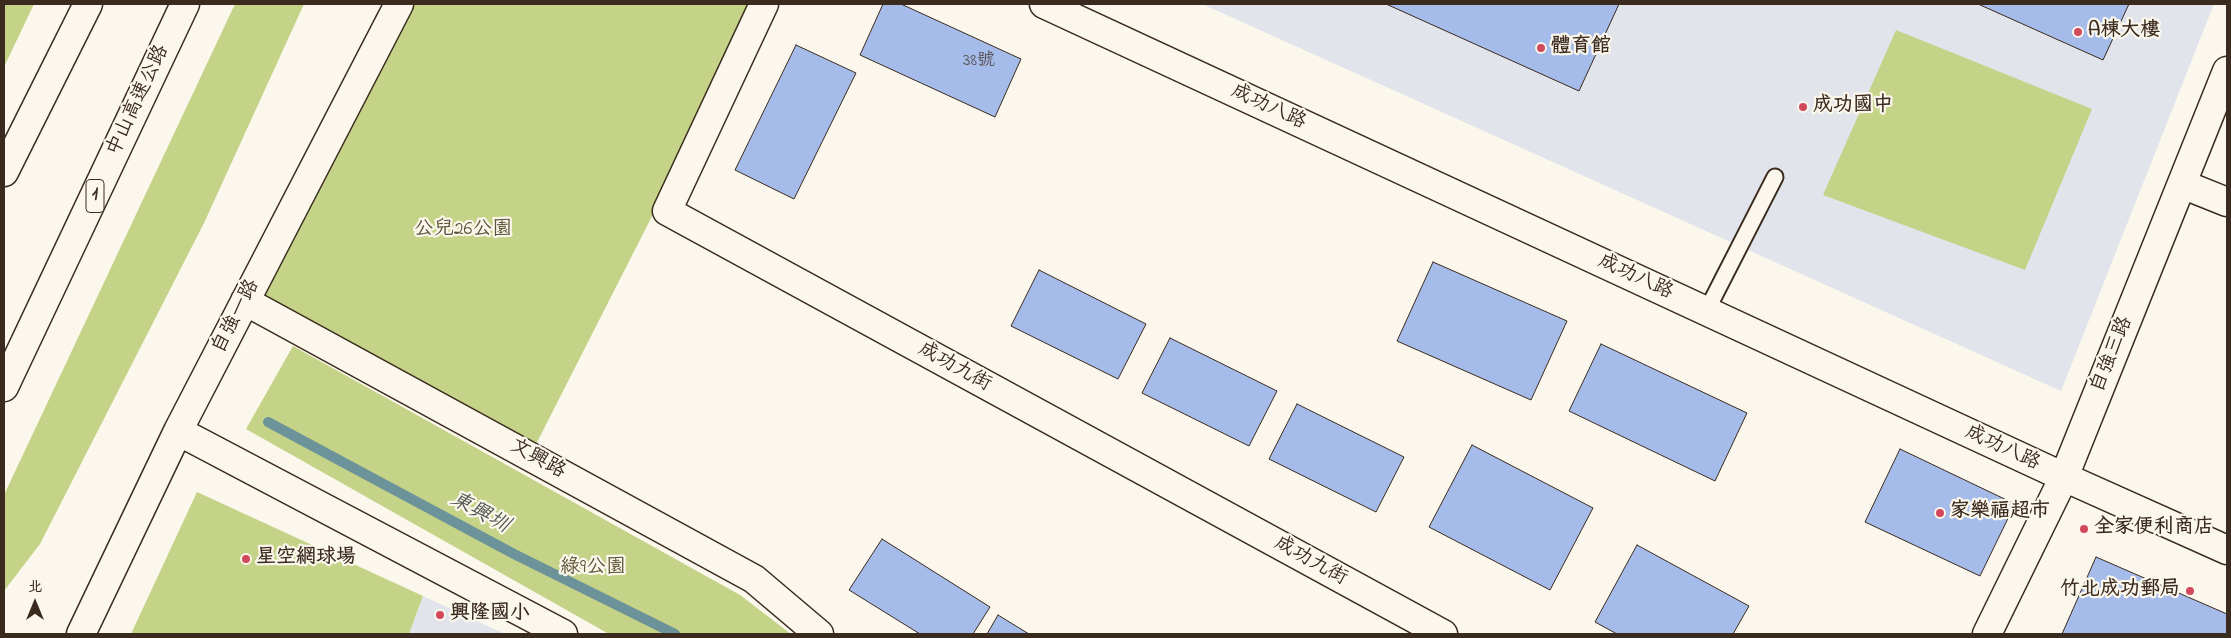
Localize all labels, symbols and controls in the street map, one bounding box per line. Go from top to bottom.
place label: A棟大樓 [2088,20,2160,44]
marker: A棟大樓 [2072,26,2084,38]
place label: 體育館 [1551,36,1611,60]
street label: 中山高速公路 [103,42,175,160]
marker: 體育館 [1535,42,1547,54]
house number: 38號 [963,51,995,73]
street label: 成功八路 [1227,80,1309,136]
place label: 成功國中 [1813,95,1893,119]
marker: 成功國中 [1797,101,1809,113]
road number: 1 [86,180,104,212]
park label: 公兒26公園 [414,219,512,243]
street label: 成功八路 [1594,250,1676,306]
street label: 自強一路 [208,276,266,358]
street label: 自強三路 [2087,313,2139,397]
street label: 成功九街 [913,338,995,398]
street label: 成功八路 [1961,421,2043,477]
street label: 文興路 [505,435,569,485]
water label: 東興圳 [445,488,513,540]
place label: 家樂福超市 [1950,501,2050,525]
marker: 家樂福超市 [1934,507,1946,519]
place label: 全家便利商店 [2094,517,2214,541]
marker: 全家便利商店 [2078,523,2090,535]
street label: 成功九街 [1269,532,1351,592]
place label: 星空網球場 [256,547,356,571]
marker: 星空網球場 [240,553,252,565]
park label: 綠9公園 [560,557,626,581]
text: 北 [28,577,42,598]
north arrow [10,578,60,628]
place label: 竹北成功郵局 [2060,579,2180,603]
marker: 竹北成功郵局 [2184,585,2196,597]
place label: 興隆國小 [450,603,530,627]
marker: 興隆國小 [434,609,446,621]

